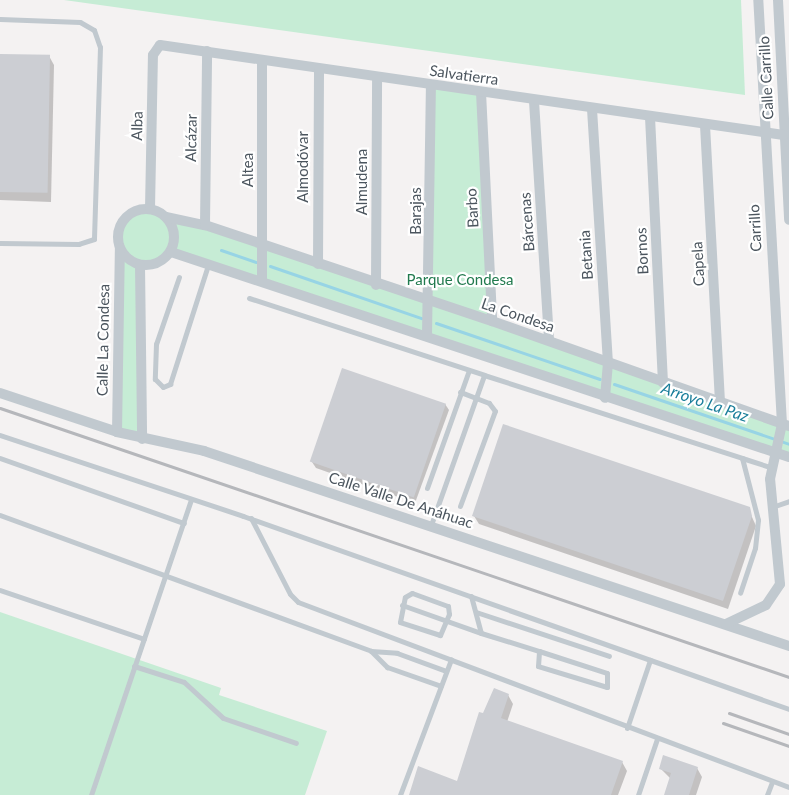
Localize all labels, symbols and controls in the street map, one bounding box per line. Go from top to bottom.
street label: Calle Carrillo [755,36,777,120]
street label: Salvatierra [428,61,500,89]
street label: Alba [128,111,146,141]
street label: Alcázar [182,114,200,162]
street label: Almodóvar [294,131,312,203]
street label: Almudena [353,149,371,215]
street label: Altea [239,153,257,187]
street label: Barajas [407,187,425,235]
street label: Barbo [462,188,482,228]
street label: Bárcenas [516,192,538,252]
street label: Carrillo [745,204,765,252]
street label: Bornos [632,227,652,275]
street label: Betania [575,230,597,280]
street label: Capela [688,241,708,287]
park label: Parque Condesa [407,271,513,289]
street label: Calle La Condesa [93,284,113,396]
street label: La Condesa [479,294,557,336]
water label: Arroyo La Paz [659,378,751,426]
street label: Calle Valle De Anáhuac [326,468,476,532]

